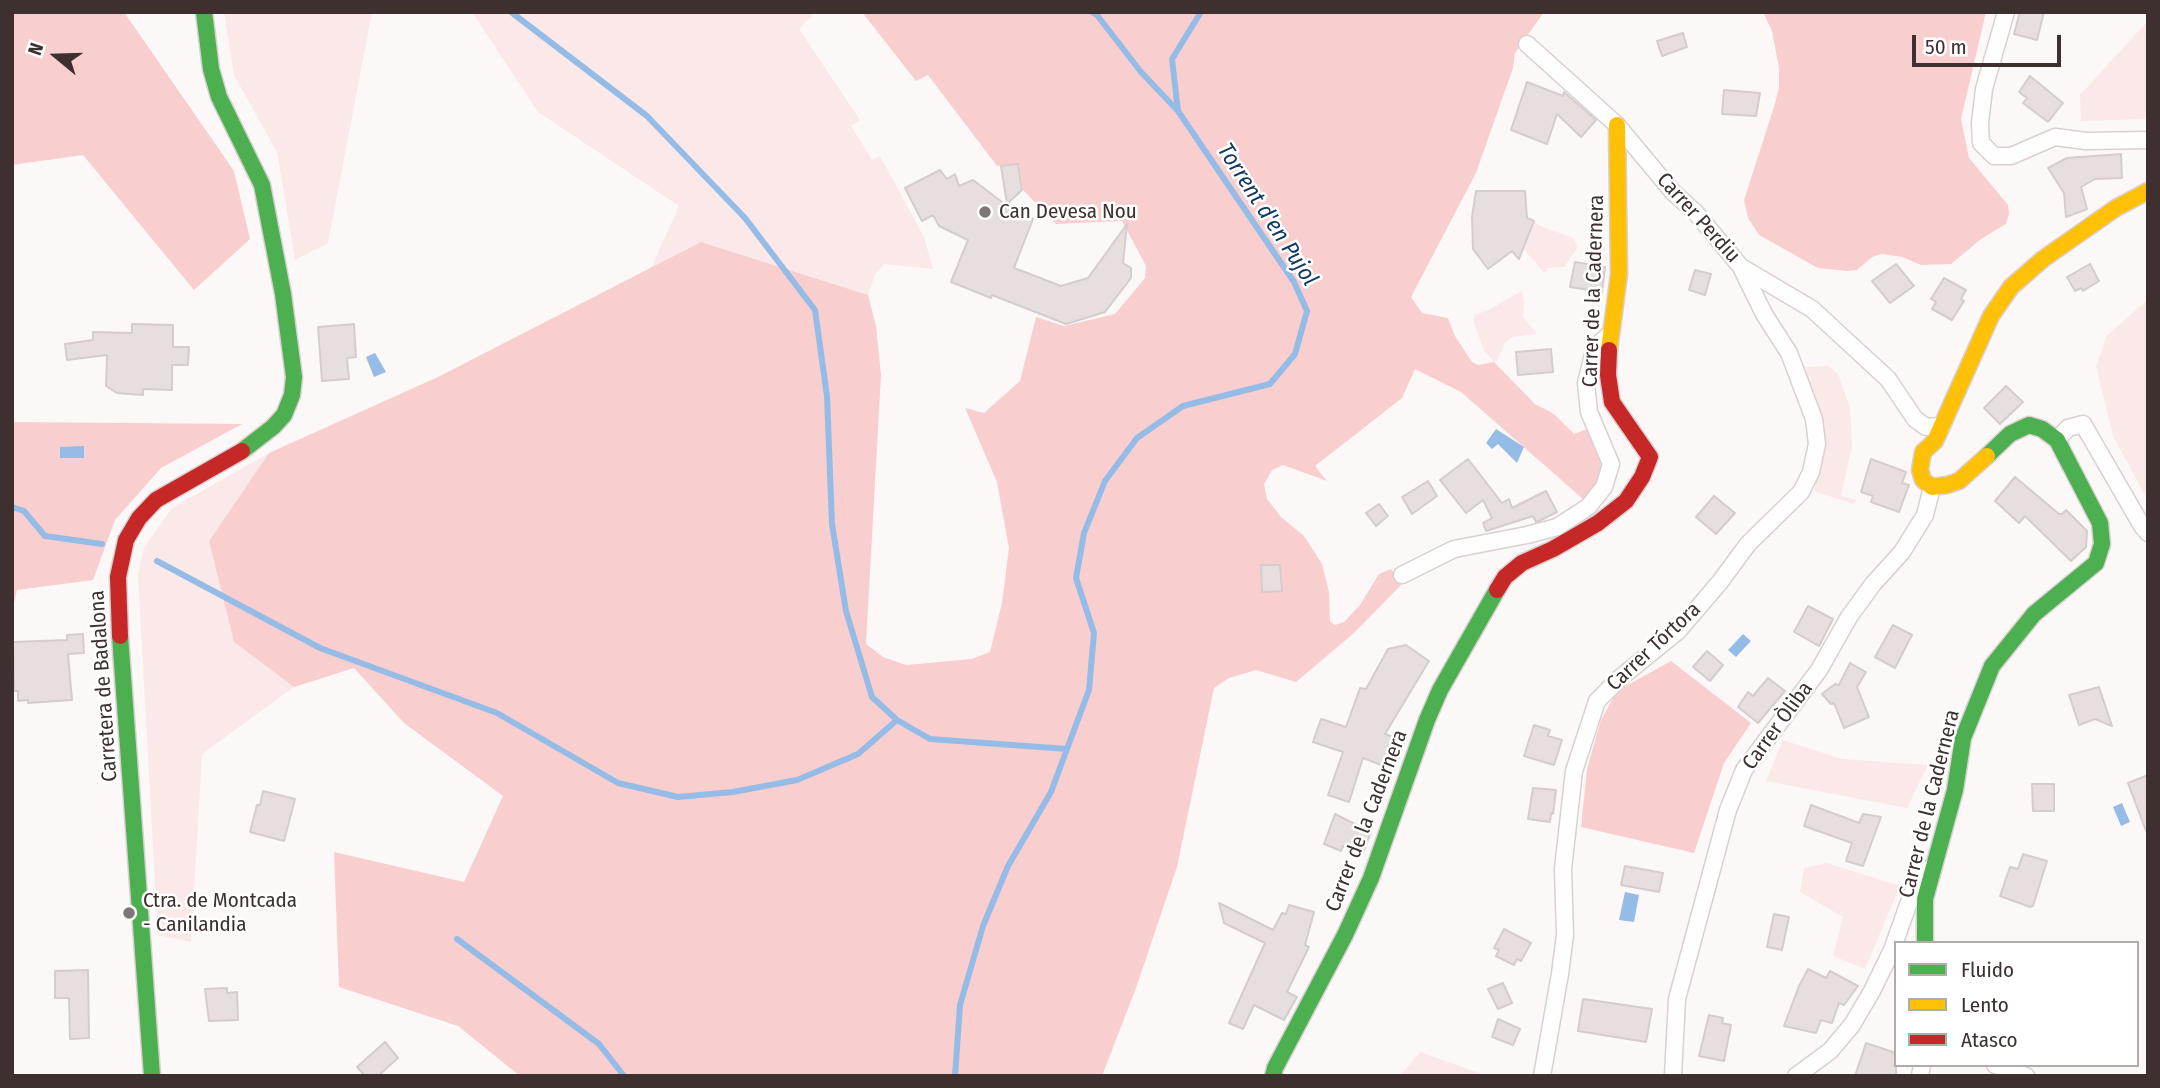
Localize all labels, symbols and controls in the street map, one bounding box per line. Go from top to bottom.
north arrow [21,21,91,91]
scale bar [1915,21,2064,65]
text: 50 m [1925,34,1967,60]
text: N [23,40,48,58]
water label: Torrent d'en Pujol [1211,139,1323,291]
street label: Carrer Perdiu [1651,168,1745,268]
street label: Carrer de la Cadernera [1578,194,1610,388]
place label: Can Devesa Nou [999,199,1137,225]
marker: Can Devesa Nou [977,204,993,220]
street label: Carretera de Badalona [85,590,123,782]
street label: Carrer Tórtora [1602,597,1706,697]
street label: Carrer Òliba [1738,677,1818,775]
street label: Carrer de la Cadernera [1894,707,1966,901]
street label: Carrer de la Cadernera [1321,726,1413,916]
place label: Ctra. de Montcada - Canilandia [143,888,297,938]
marker: Ctra. de Montcada - Canilandia [121,905,137,921]
legend [1894,941,2139,1067]
text: Fluido [1961,957,2014,983]
text: Lento [1961,992,2009,1018]
text: Atasco [1961,1027,2018,1053]

